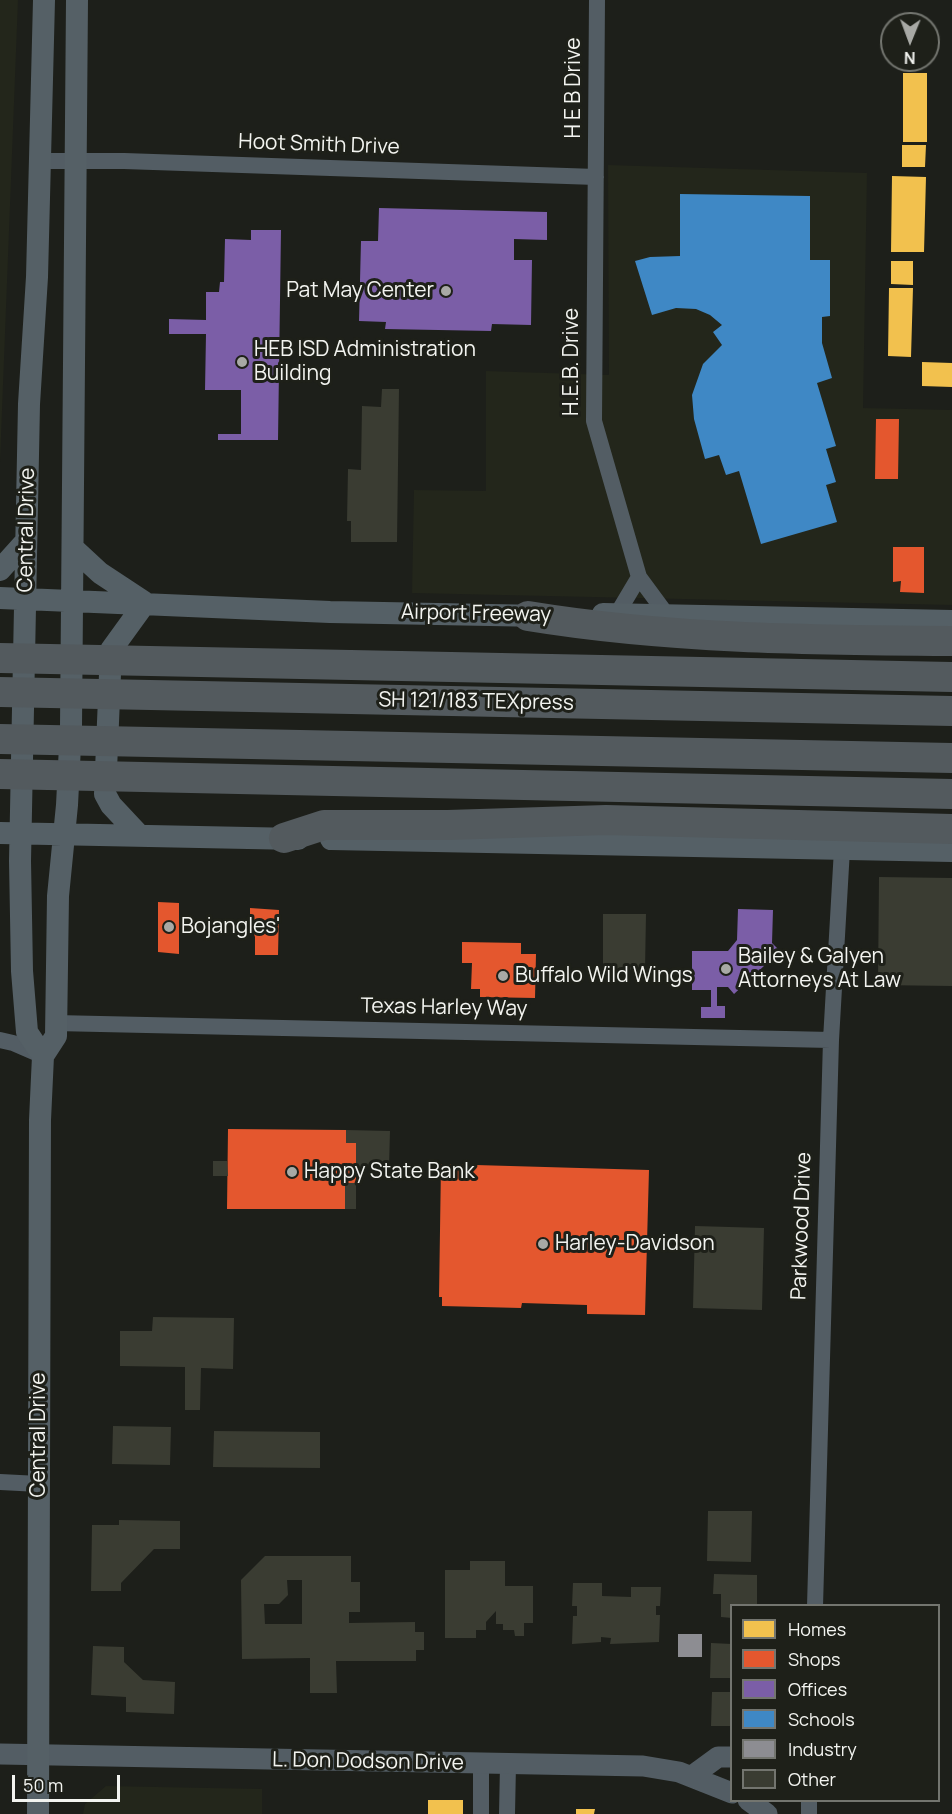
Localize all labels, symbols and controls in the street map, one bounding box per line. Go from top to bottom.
north arrow [880,12,940,72]
street label: H E B Drive [561,38,587,138]
text: N [904,47,916,69]
street label: Hoot Smith Drive [238,130,400,160]
place label: Pat May Center [286,278,434,304]
marker: Pat May Center [439,284,453,298]
street label: H.E.B. Drive [559,308,585,416]
place label: HEB ISD Administration Building [254,337,476,387]
marker: HEB ISD Administration Building [235,355,249,369]
street label: Central Drive [13,467,41,593]
street label: Airport Freeway [401,600,551,628]
street label: SH 121/183 TEXpress [378,688,574,716]
place label: Bojangles' [181,914,280,940]
marker: Bojangles' [162,920,176,934]
place label: Bailey & Galyen Attorneys At Law [738,944,901,994]
marker: Bailey & Galyen Attorneys At Law [719,962,733,976]
place label: Buffalo Wild Wings [515,963,693,989]
marker: Buffalo Wild Wings [496,969,510,983]
street label: Texas Harley Way [360,994,528,1022]
street label: Parkwood Drive [787,1152,817,1300]
place label: Happy State Bank [304,1159,475,1185]
marker: Happy State Bank [285,1165,299,1179]
place label: Harley-Davidson [555,1231,715,1257]
marker: Harley-Davidson [536,1237,550,1251]
street label: Central Drive [26,1373,52,1497]
legend [730,1604,940,1802]
text: Homes [788,1617,846,1641]
text: Shops [788,1647,840,1671]
text: Offices [788,1677,847,1701]
text: Schools [788,1707,855,1731]
text: Industry [788,1737,857,1761]
street label: L. Don Dodson Drive [272,1748,464,1776]
scale bar [15,1763,123,1801]
text: Other [788,1767,836,1791]
text: 50 m [23,1773,63,1797]

